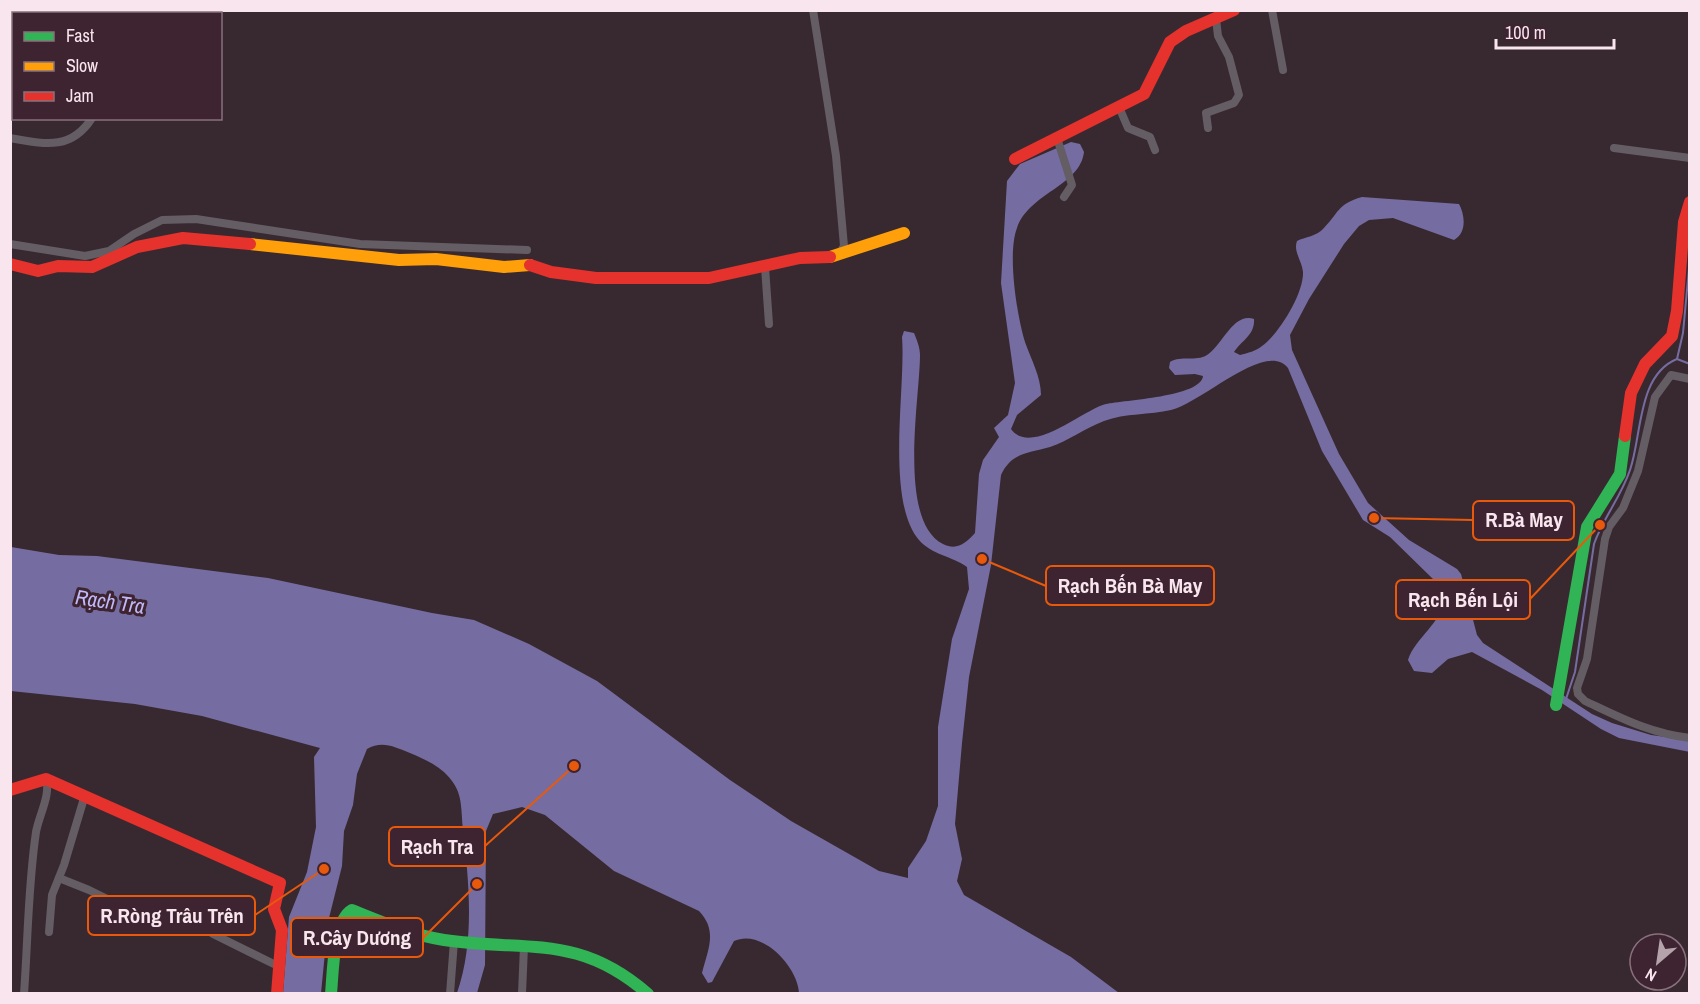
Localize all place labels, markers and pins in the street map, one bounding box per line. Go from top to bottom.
callout: R.Bà May [1473,501,1574,540]
callout: Rạch Bến Bà May [1046,566,1214,605]
callout: Rạch Bến Lội [1396,580,1530,619]
callout: Rạch Tra [389,827,485,866]
callout: R.Ròng Trâu Trên [88,896,255,935]
callout: R.Cây Dương [291,918,423,957]

